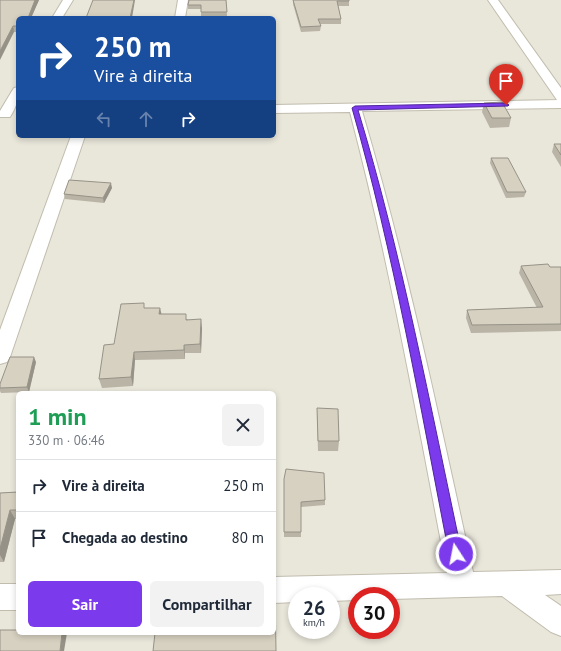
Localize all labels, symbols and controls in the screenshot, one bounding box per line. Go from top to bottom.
text: 250 m [94,28,171,65]
icon: right [28,32,80,84]
text: Vire à direita [94,64,192,87]
pin [489,64,523,105]
icon: arrive [495,70,517,92]
icon: left [93,108,115,130]
icon: ahead [135,108,157,130]
icon: right [177,108,199,130]
text: 1 min [28,401,87,432]
button: close [222,404,264,446]
text: 330 m · 06:46 [28,432,105,449]
icon: right [28,475,50,497]
text: Vire à direita [62,476,145,495]
text: 250 m [223,476,264,495]
icon: arrive [28,527,50,549]
text: Chegada ao destino [62,528,188,547]
text: 80 m [231,528,264,547]
position arrow [435,533,477,575]
button: Sair [28,581,142,627]
button: Compartilhar [150,581,264,627]
speed limit sign: 30 [348,587,400,639]
text: 26 [303,595,325,621]
text: km/h [303,616,325,629]

